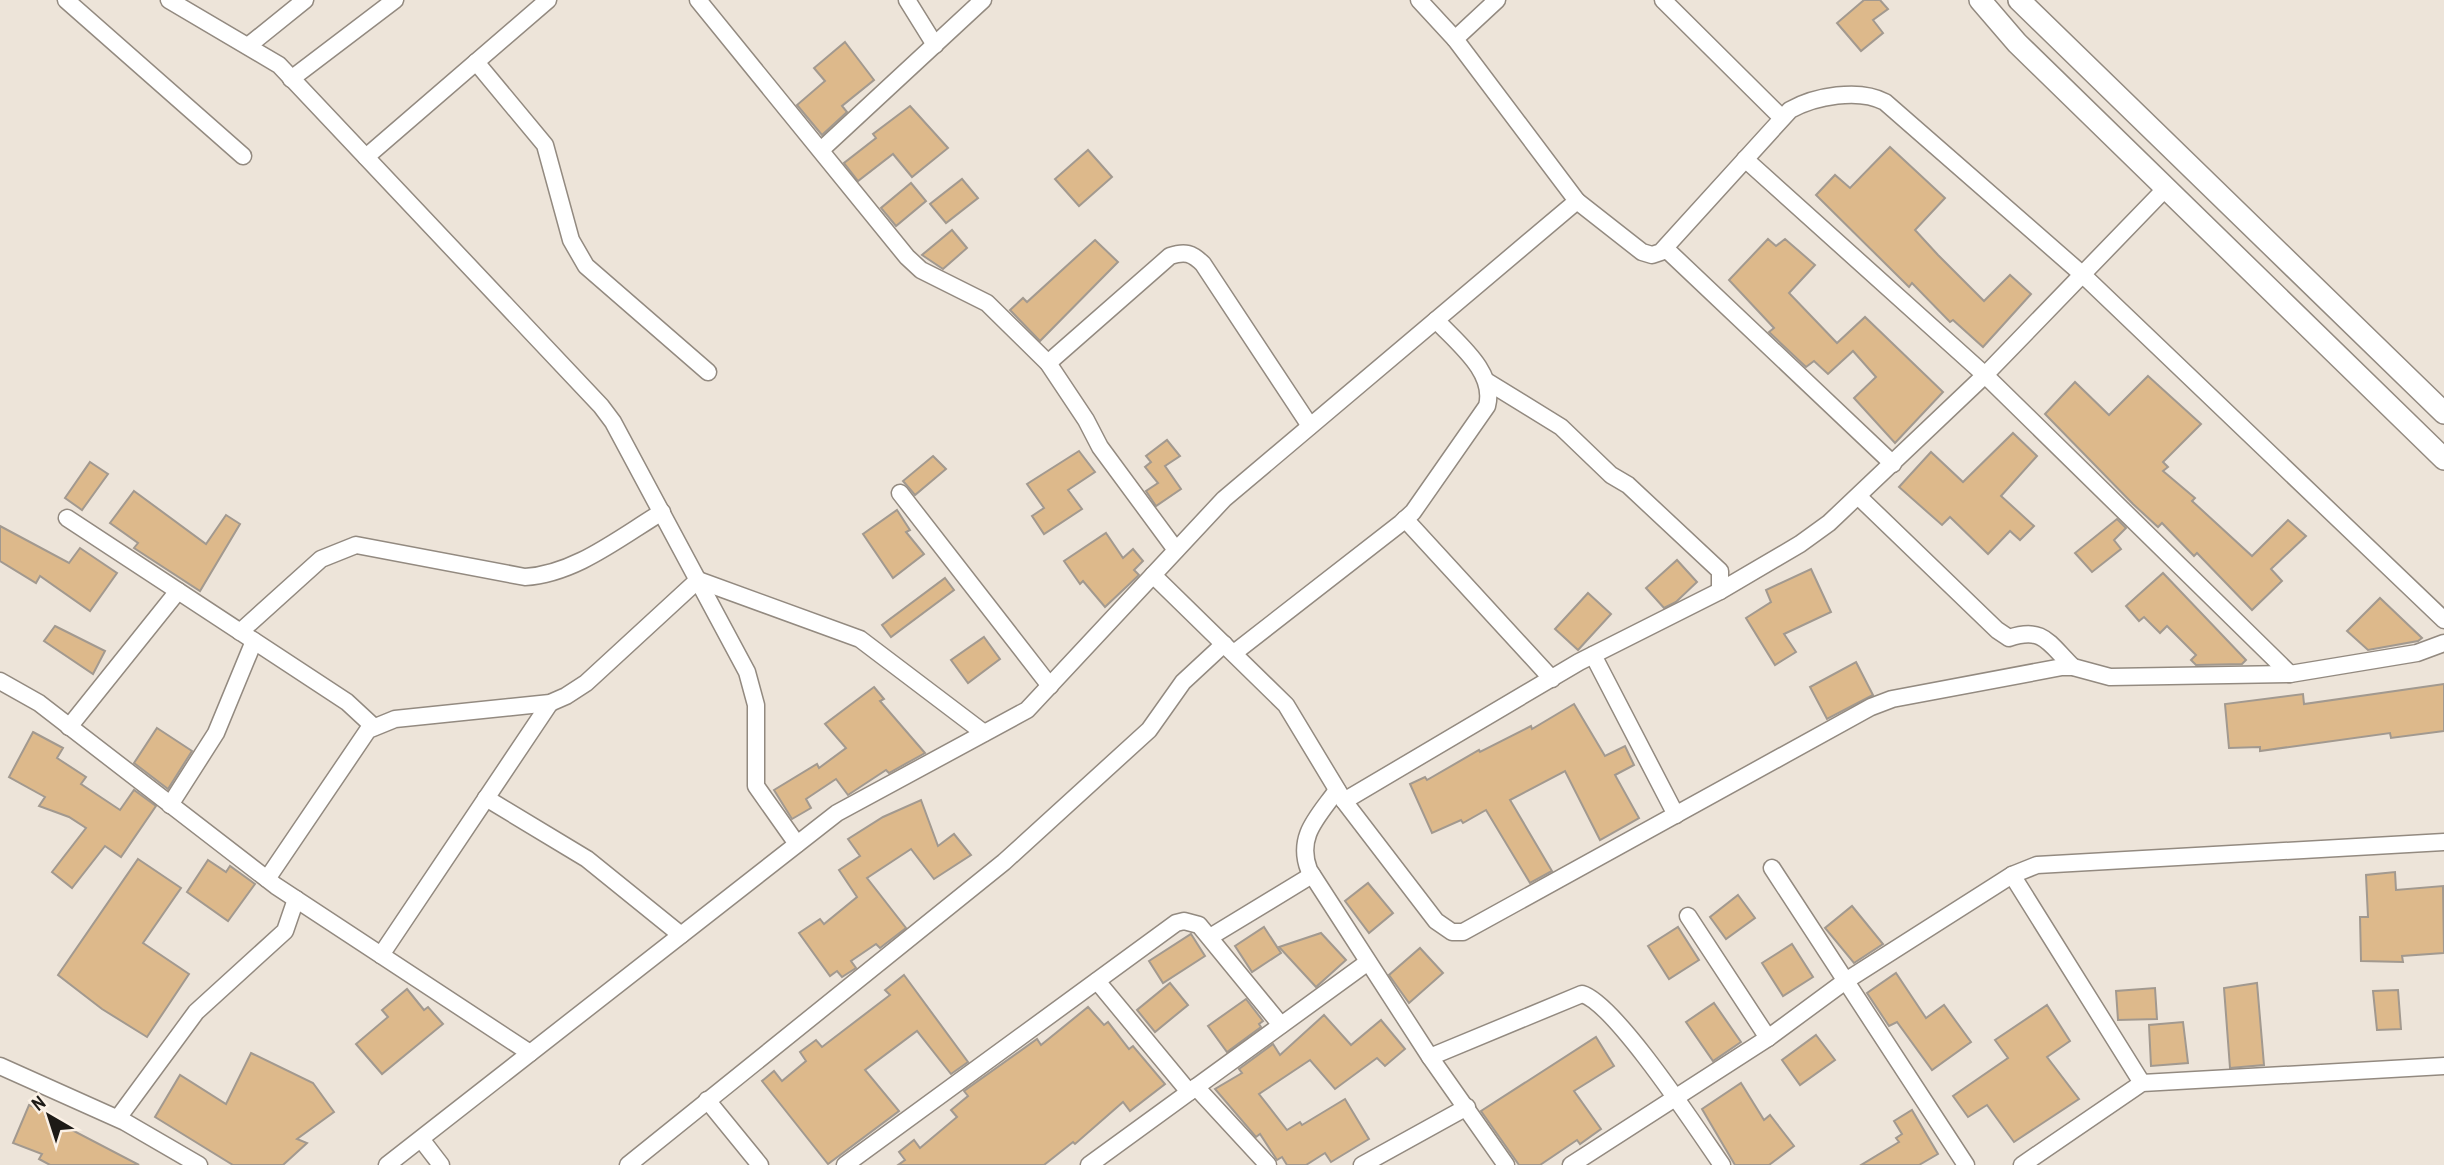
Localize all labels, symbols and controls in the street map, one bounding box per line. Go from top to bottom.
north arrow [14,1081,84,1151]
text: N [26,1089,51,1116]

